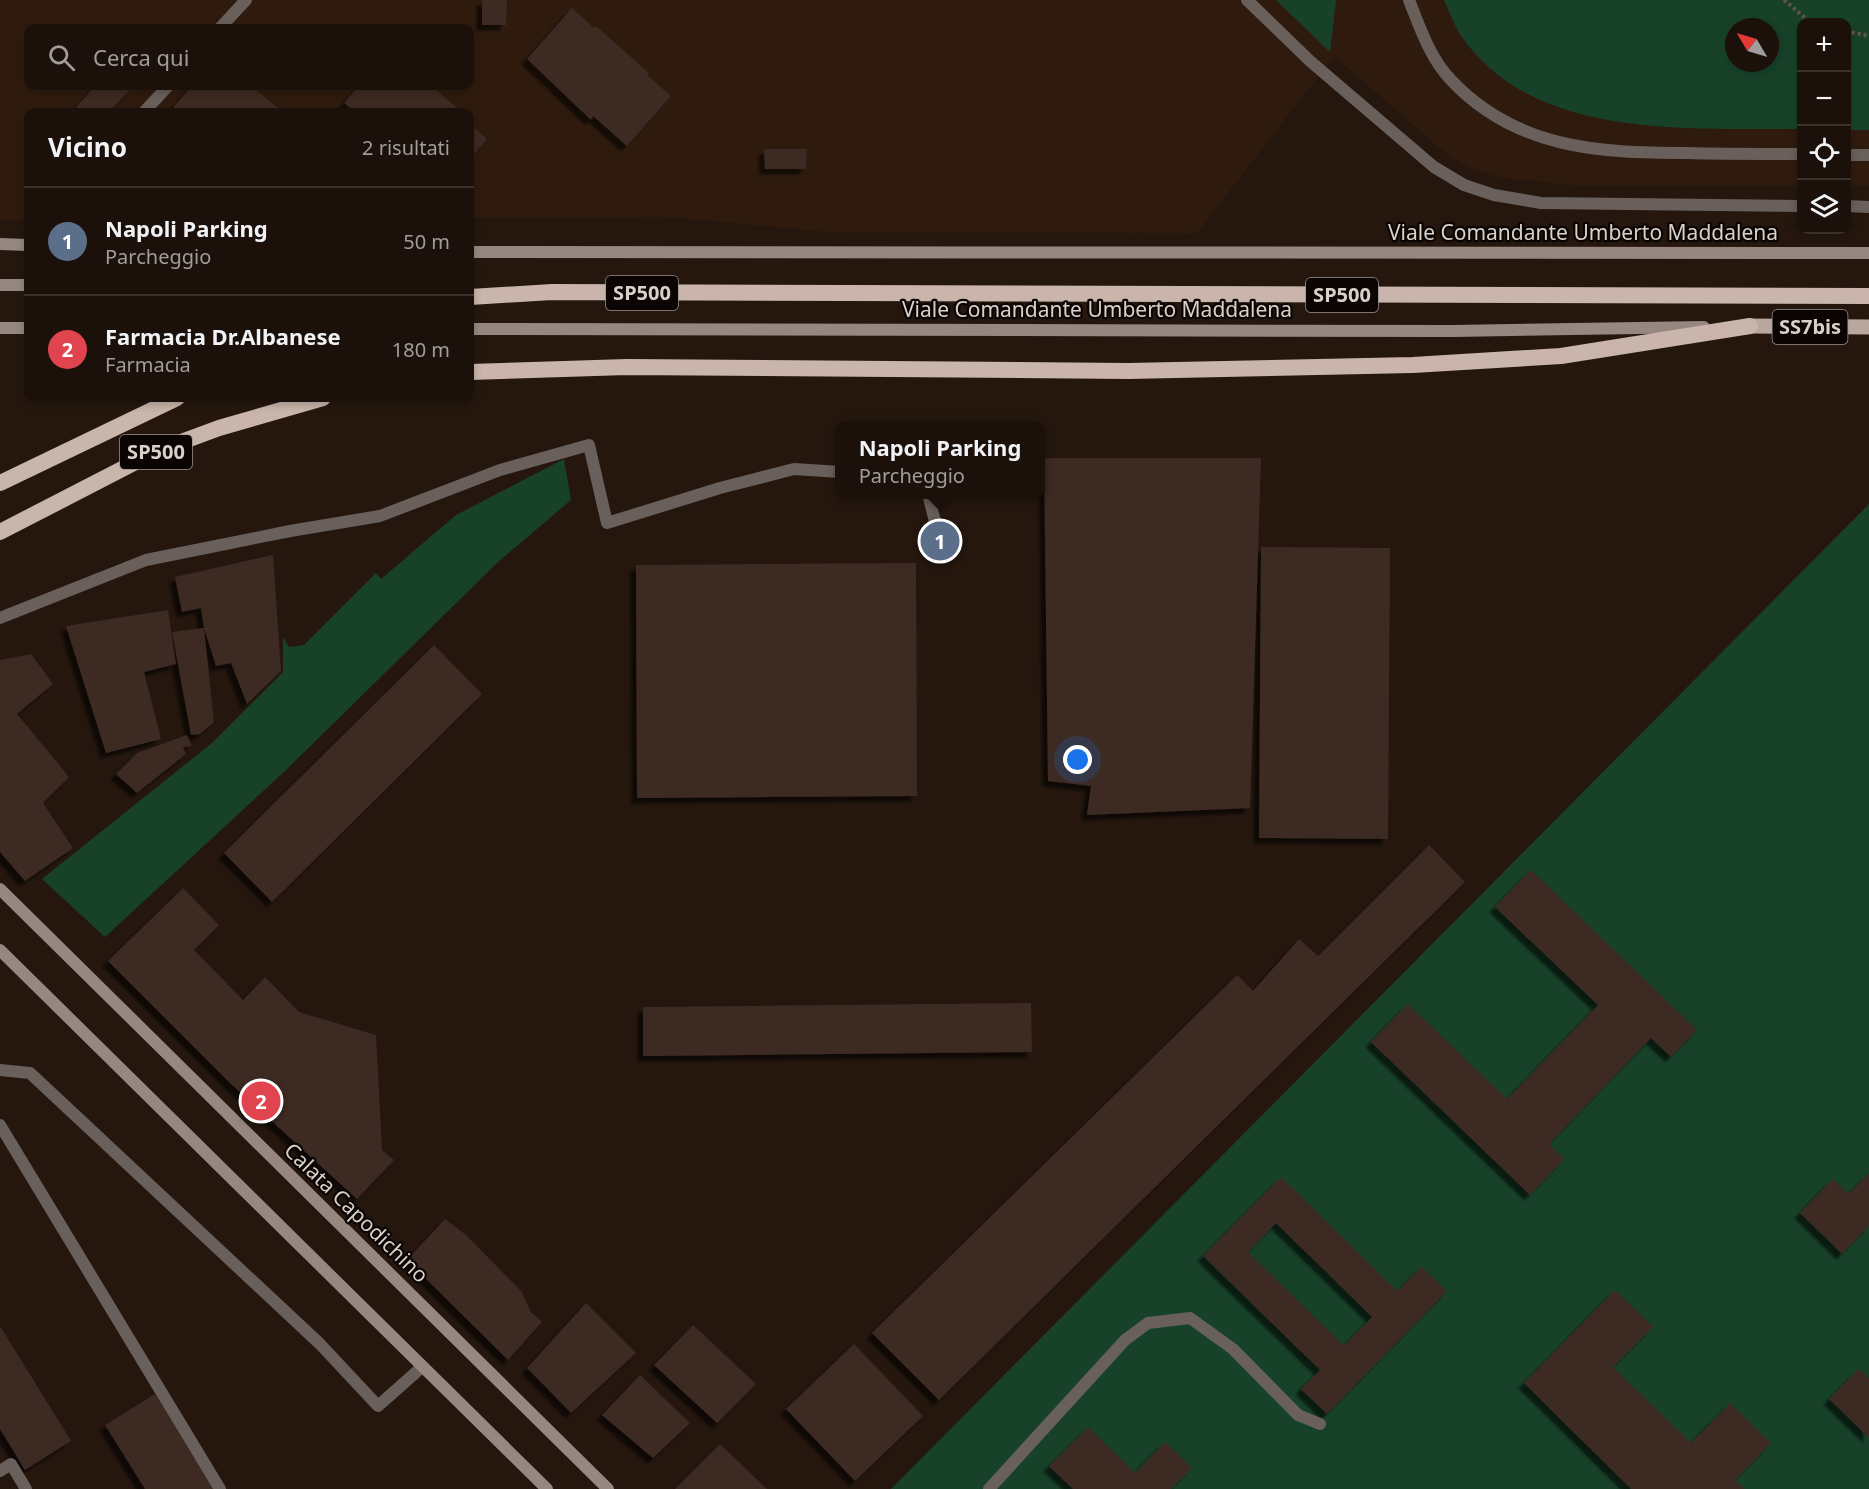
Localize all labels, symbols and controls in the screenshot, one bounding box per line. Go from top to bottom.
north arrow [1725,18,1779,72]
map controls [1797,18,1851,234]
button: + [1797,18,1851,72]
search box [24,24,474,90]
icon: search [45,41,78,74]
text: Cerca qui [93,42,189,72]
button: − [1797,72,1851,126]
button: locate [1797,126,1851,180]
text: Vicino [48,129,127,165]
text: 2 risultati [362,134,450,161]
button: layers [1797,180,1851,234]
text: Napoli Parking [105,213,268,243]
street label: Viale Comandante Umberto Maddalena [1388,218,1778,246]
text: 1 [62,228,73,255]
text: 50 m [403,228,450,255]
text: Parcheggio [105,243,211,270]
road number: SP500 [606,276,678,310]
road number: SP500 [1306,278,1378,312]
street label: Viale Comandante Umberto Maddalena [902,295,1292,323]
road number: SS7bis [1772,310,1848,344]
text: Farmacia Dr.Albanese [105,321,341,351]
text: 2 [62,336,73,363]
text: 180 m [392,336,450,363]
text: Farmacia [105,351,191,378]
popup [835,421,1045,499]
text: Napoli Parking [859,432,1021,462]
road number: SP500 [120,435,192,469]
text: Parcheggio [859,462,965,489]
pin: 1 [920,518,960,564]
your location [1063,745,1092,774]
pin: 2 [242,1078,280,1124]
street label: Calata Capodichino [279,1136,435,1288]

